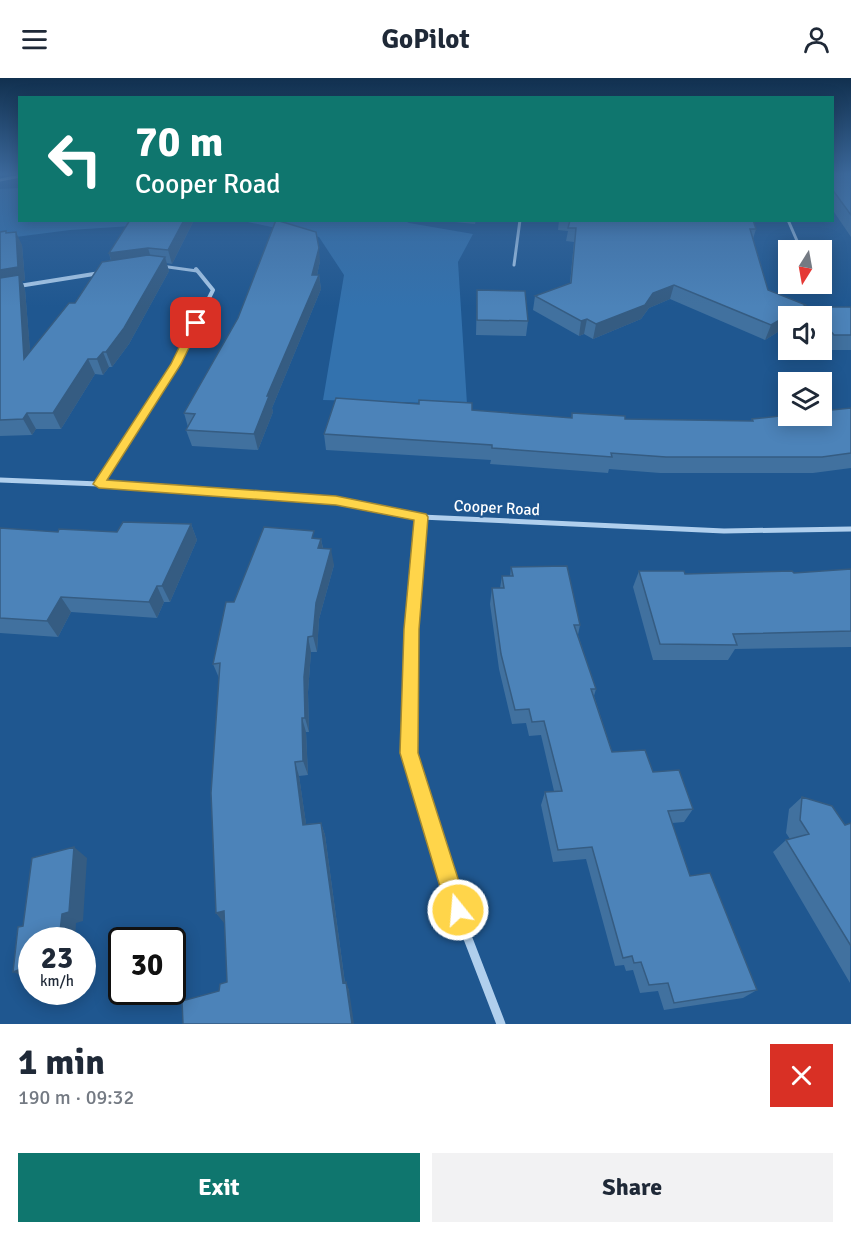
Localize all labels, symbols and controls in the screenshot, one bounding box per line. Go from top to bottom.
icon: menu [18,23,51,56]
text: GoPilot [381,23,470,56]
icon: person [800,23,833,56]
text: 70 m [135,117,224,168]
icon: left [36,120,114,198]
text: Cooper Road [135,168,281,201]
north arrow [778,240,832,294]
map controls [778,240,832,426]
pin [170,297,221,348]
icon: arrive [179,306,212,339]
button: sound [778,306,832,360]
button: layers [778,372,832,426]
street label: Cooper Road [453,496,541,520]
position arrow [426,878,490,942]
speed limit sign: 30 [108,927,186,1005]
text: 23 [41,940,73,977]
text: km/h [40,972,74,990]
text: 1 min [18,1040,105,1085]
button: close [770,1044,833,1107]
text: 190 m · 09:32 [18,1085,134,1110]
button: Exit [18,1153,420,1222]
button: Share [432,1153,833,1222]

